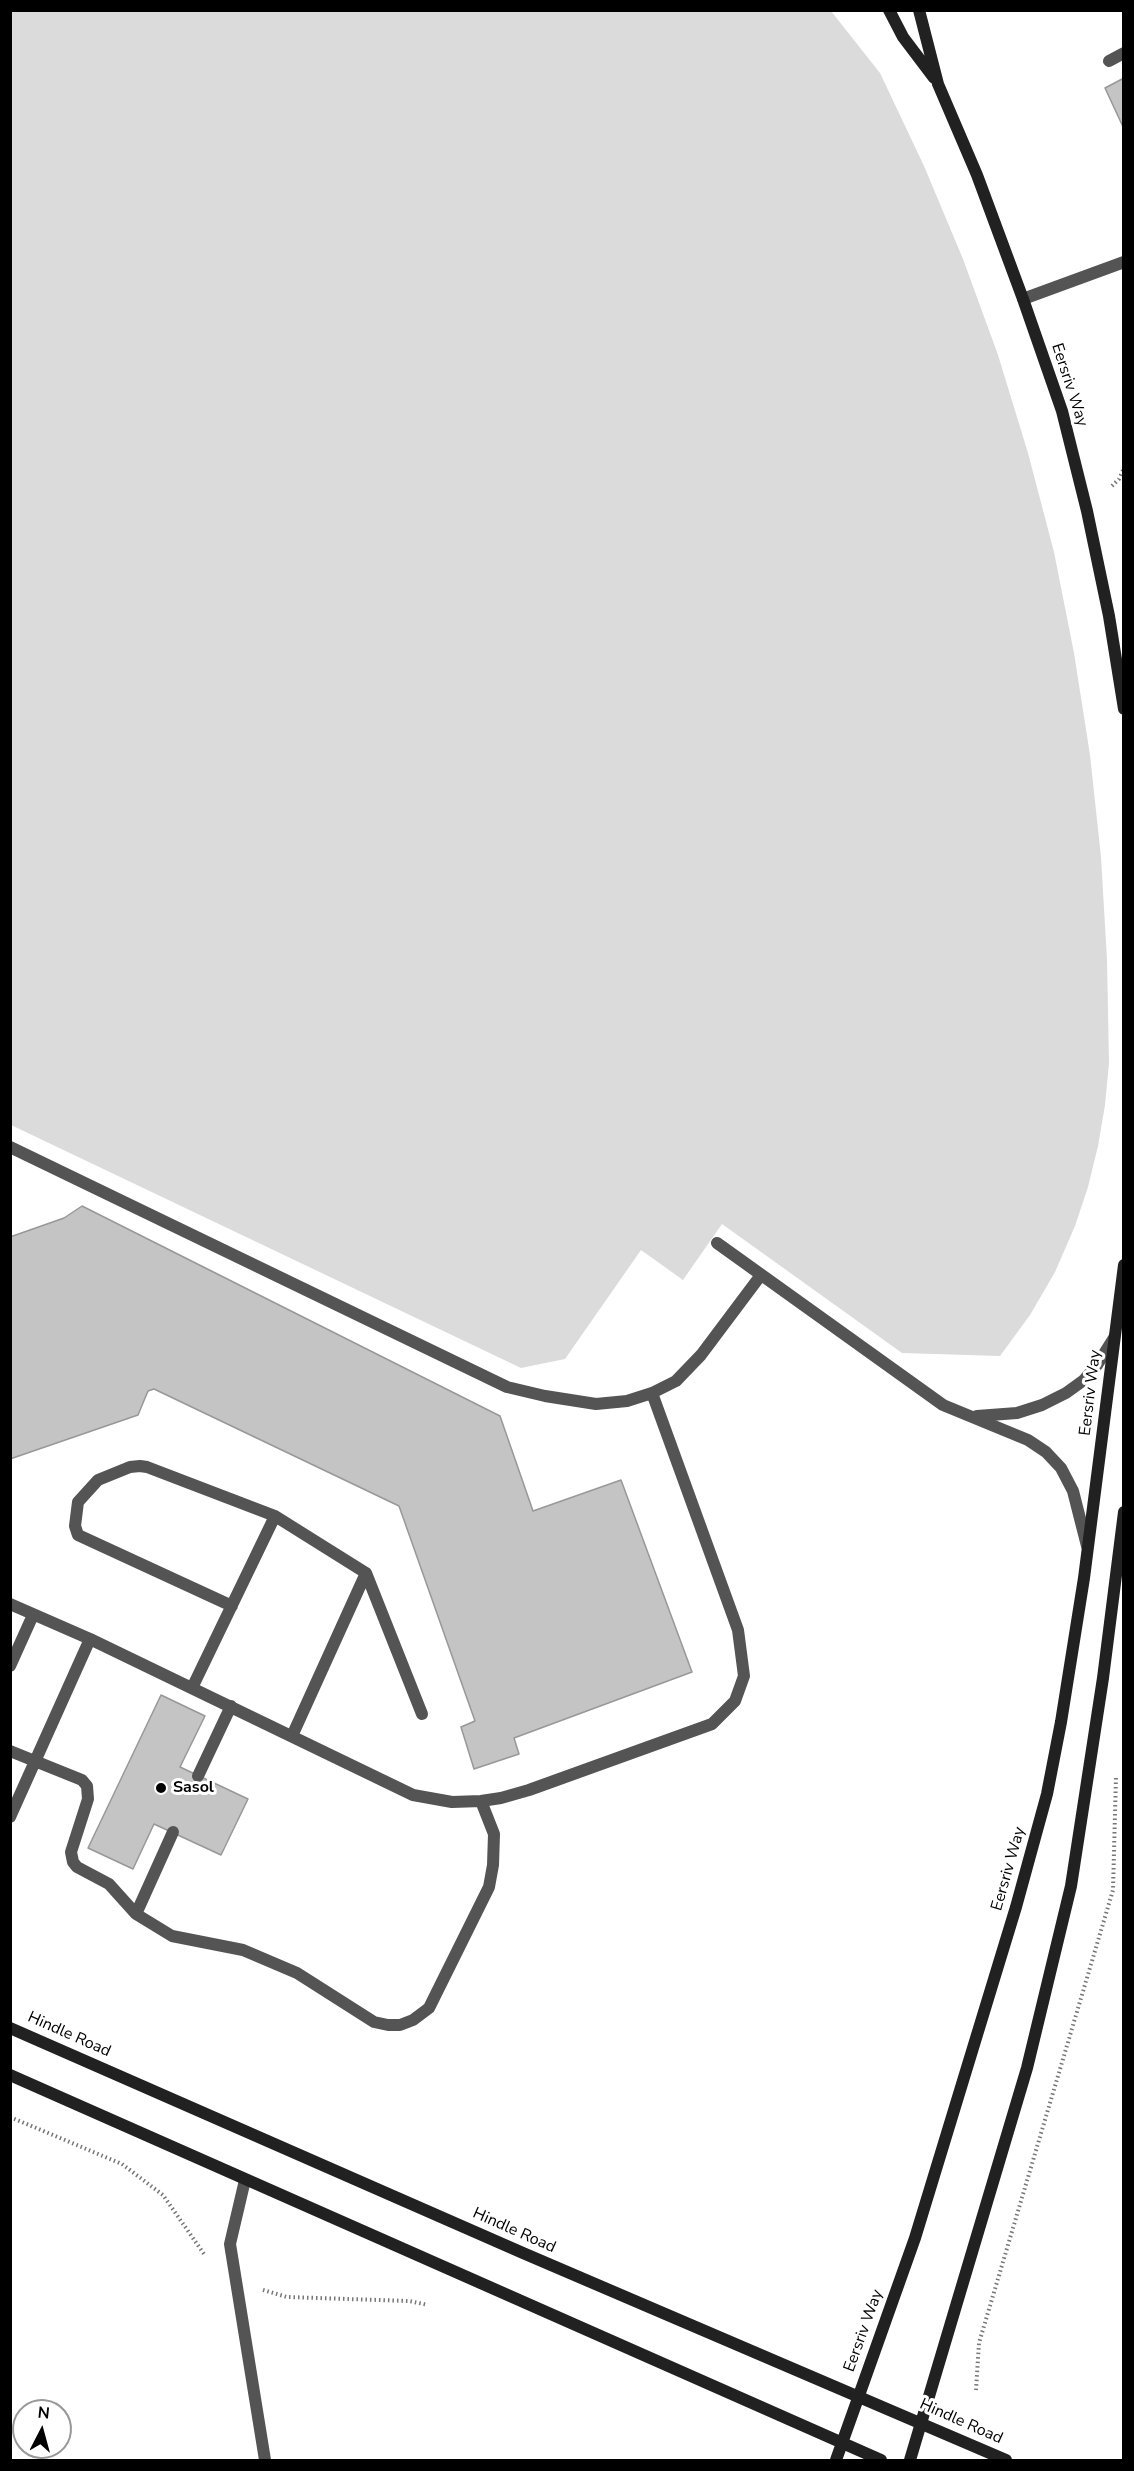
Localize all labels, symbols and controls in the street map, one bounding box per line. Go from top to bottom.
street label: Eersriv Way [1047,341,1091,429]
street label: Eersriv Way [1076,1349,1106,1437]
place label: Sasol [173,1778,214,1798]
marker: Sasol [154,1781,168,1795]
street label: Eersriv Way [988,1825,1030,1913]
street label: Hindle Road [25,2008,113,2062]
street label: Hindle Road [470,2204,558,2258]
street label: Eersriv Way [840,2287,888,2375]
street label: Hindle Road [917,2395,1005,2449]
north arrow [12,2399,72,2459]
text: N [37,2402,51,2425]

